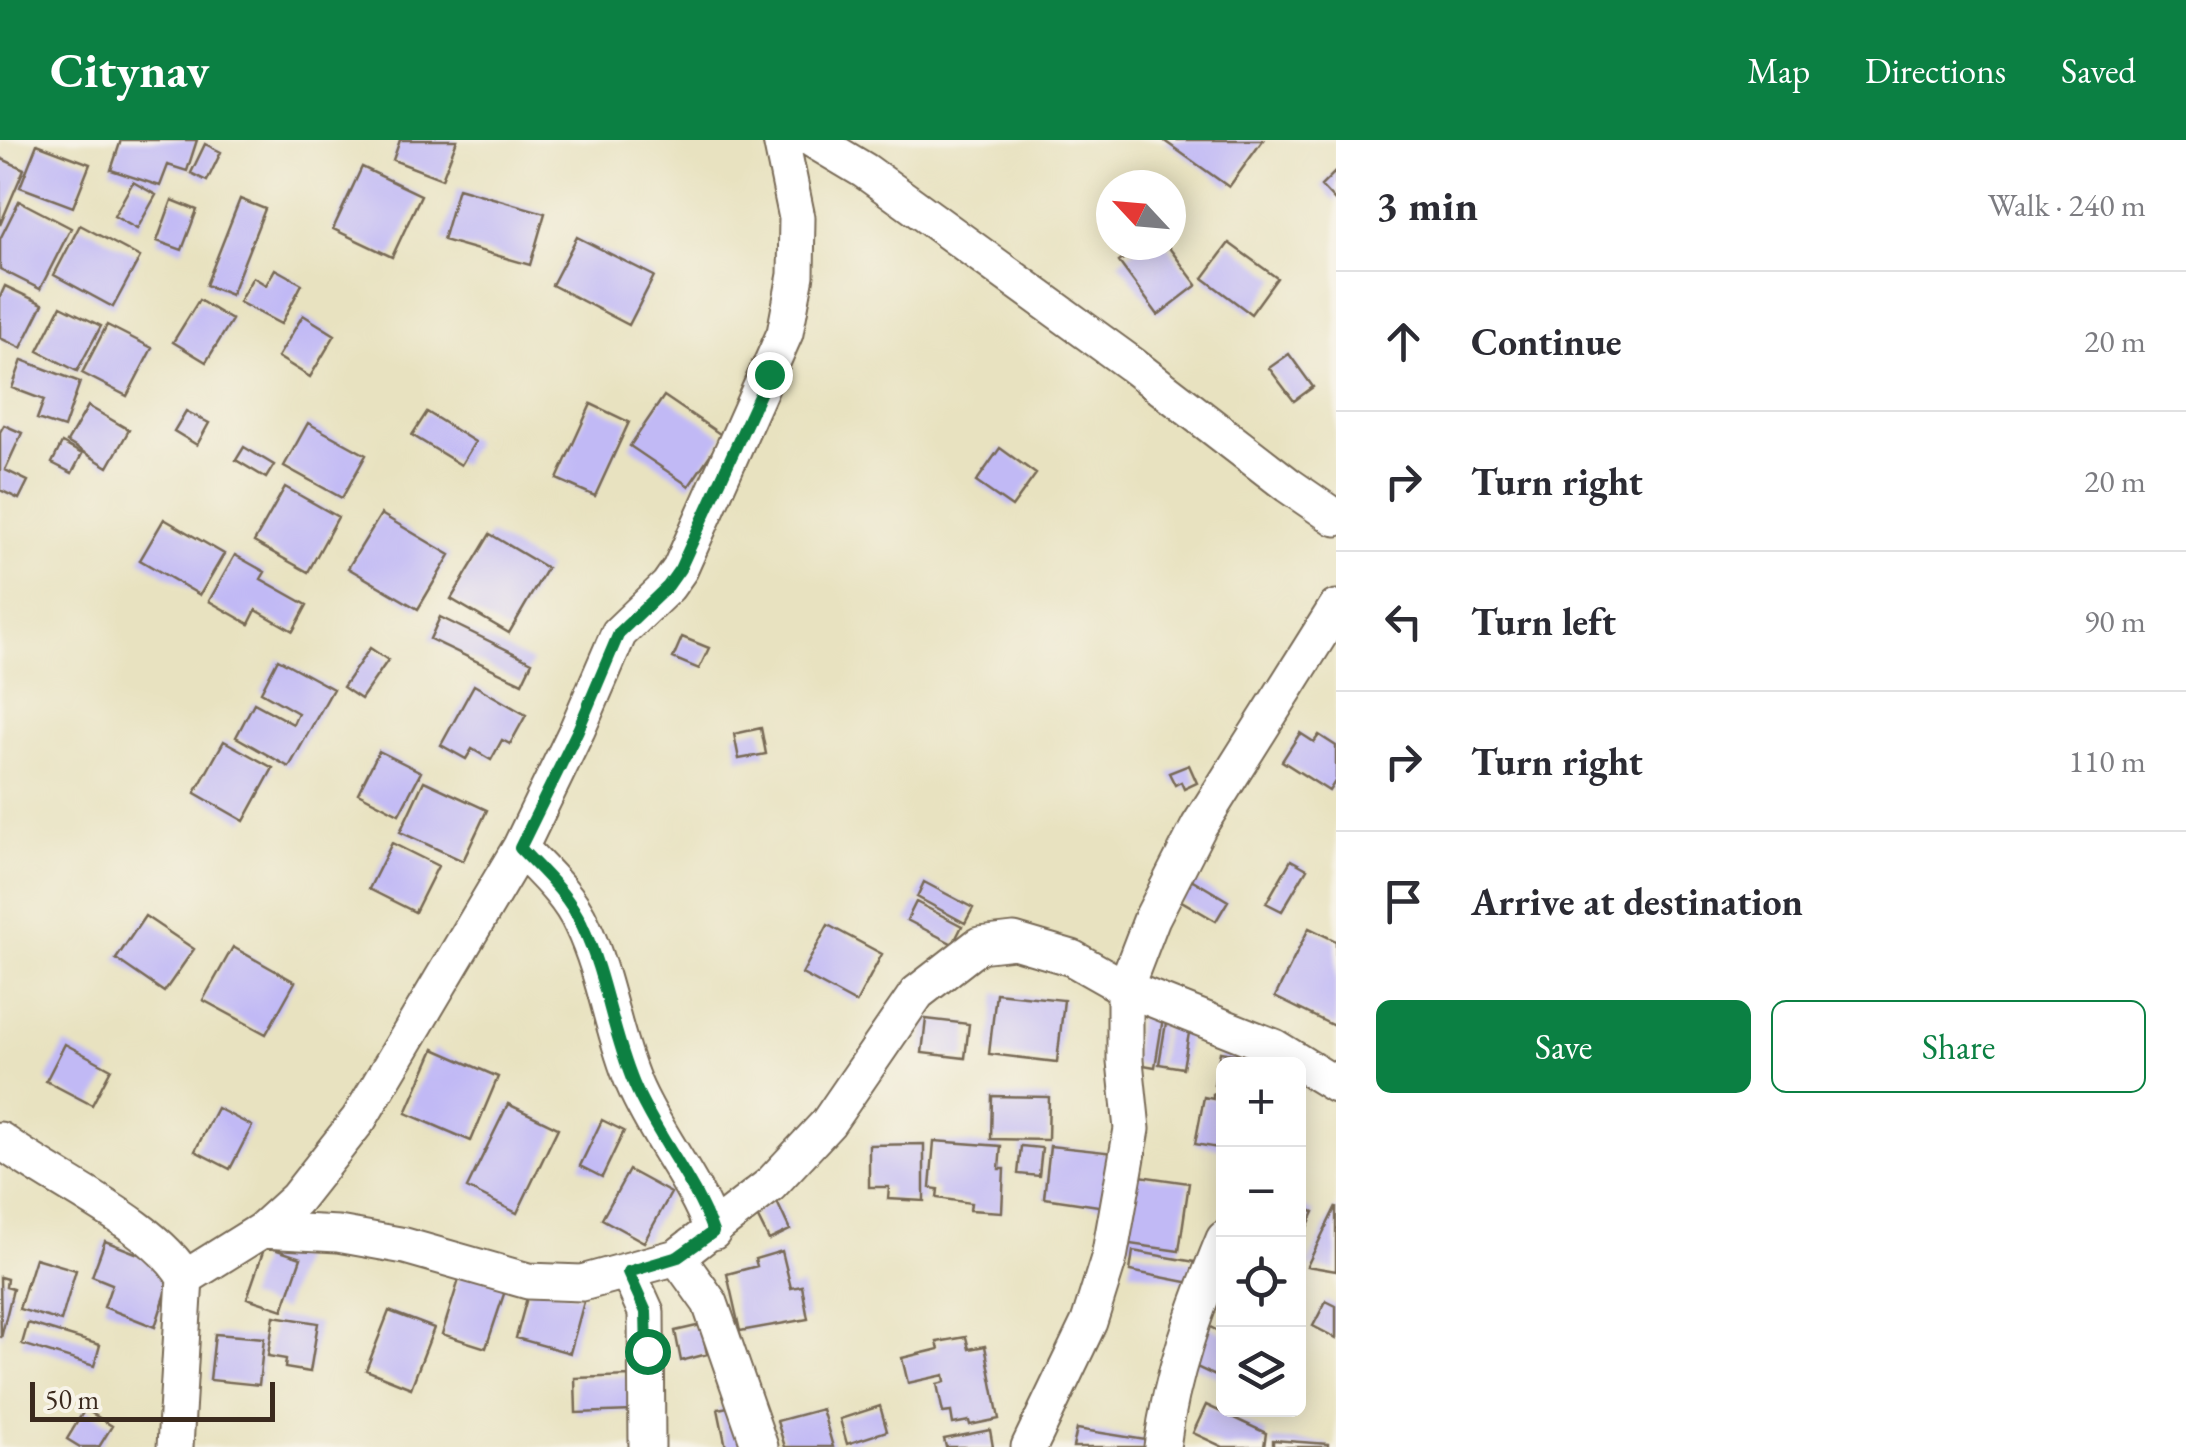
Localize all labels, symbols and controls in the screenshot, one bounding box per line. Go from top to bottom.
text: Citynav [50,39,210,101]
text: Map [1747,48,1810,93]
text: Directions [1865,48,2006,93]
text: Saved [2061,48,2136,93]
north arrow [1096,170,1186,260]
text: 3 min [1376,178,1478,233]
text: Walk · 240 m [1988,184,2146,226]
icon: ahead [1376,314,1431,369]
text: Continue [1471,317,1622,366]
text: 20 m [2084,320,2146,362]
route end [747,352,793,398]
icon: right [1376,454,1431,509]
text: Turn right [1471,457,1643,506]
text: 20 m [2084,460,2146,502]
icon: left [1376,594,1431,649]
text: Turn left [1471,597,1616,646]
text: 90 m [2084,600,2146,642]
icon: right [1376,734,1431,789]
text: Turn right [1471,737,1643,786]
text: 110 m [2069,740,2146,782]
icon: arrive [1376,874,1431,929]
text: Arrive at destination [1471,877,1803,926]
button: Save [1376,1000,1751,1093]
button: Share [1771,1000,2146,1093]
map controls [1216,1057,1306,1417]
button: + [1216,1057,1306,1147]
button: − [1216,1147,1306,1237]
button: locate [1216,1237,1306,1327]
button: layers [1216,1327,1306,1417]
route start [625,1329,671,1375]
scale bar [30,1377,275,1422]
text: 50 m [45,1381,99,1417]

